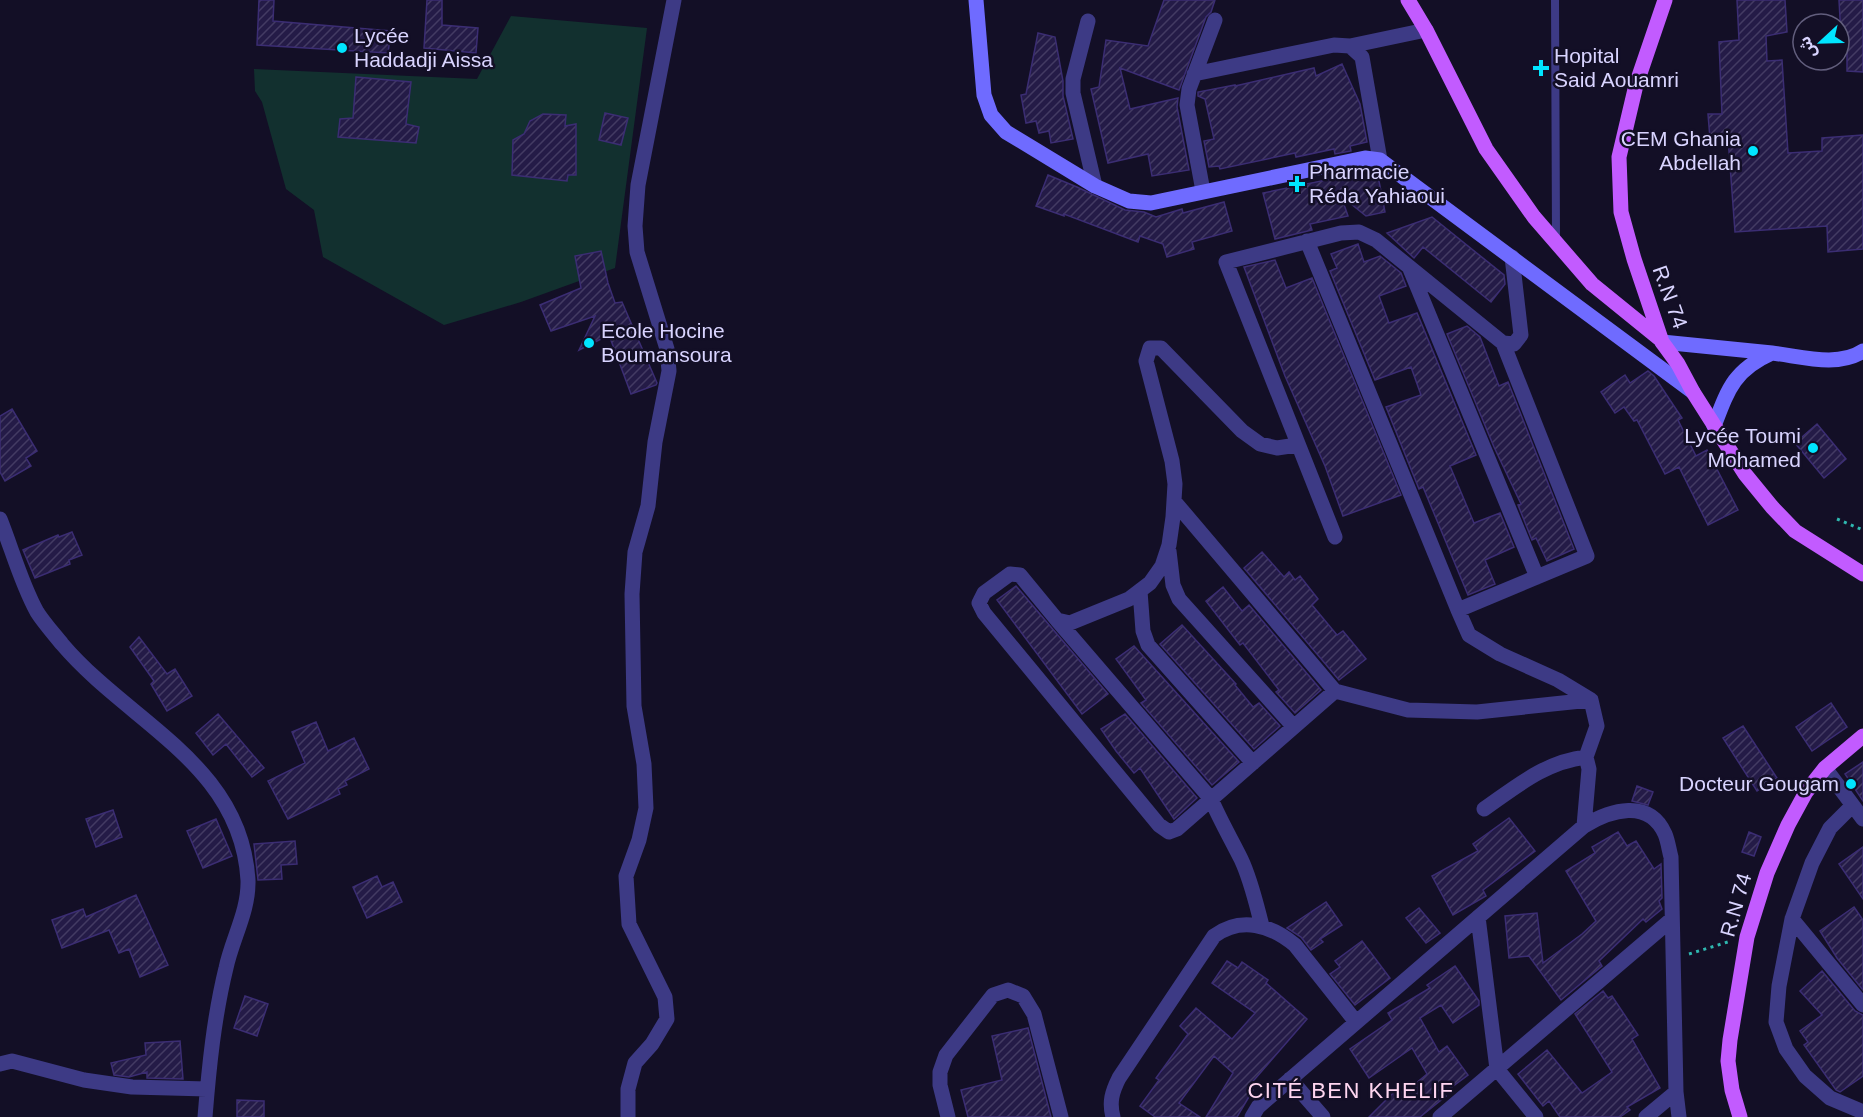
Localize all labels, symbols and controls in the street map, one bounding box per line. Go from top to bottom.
north arrow [1791,12,1851,72]
place label: Lycée Haddadji Aissa [354,24,493,71]
text: ش [1796,34,1820,61]
marker: Lycée Haddadji Aissa [335,41,349,55]
place label: Hopital Said Aouamri [1554,44,1679,91]
marker: Hopital Said Aouamri [1532,59,1550,77]
place label: CEM Ghania Abdellah [1621,127,1741,174]
marker: CEM Ghania Abdellah [1746,144,1760,158]
place label: Pharmacie Réda Yahiaoui [1309,160,1445,207]
marker: Pharmacie Réda Yahiaoui [1290,177,1304,191]
street label: R.N 74 [1648,262,1693,332]
place label: Ecole Hocine Boumansoura [601,319,732,366]
marker: Ecole Hocine Boumansoura [582,336,596,350]
place label: Lycée Toumi Mohamed [1684,424,1801,471]
marker: Lycée Toumi Mohamed [1806,441,1820,455]
place label: Docteur Gougam [1679,772,1839,795]
marker: Docteur Gougam [1844,777,1858,791]
street label: R.N 74 [1715,870,1756,939]
district label: CITÉ BEN KHELIF [1247,1078,1455,1103]

